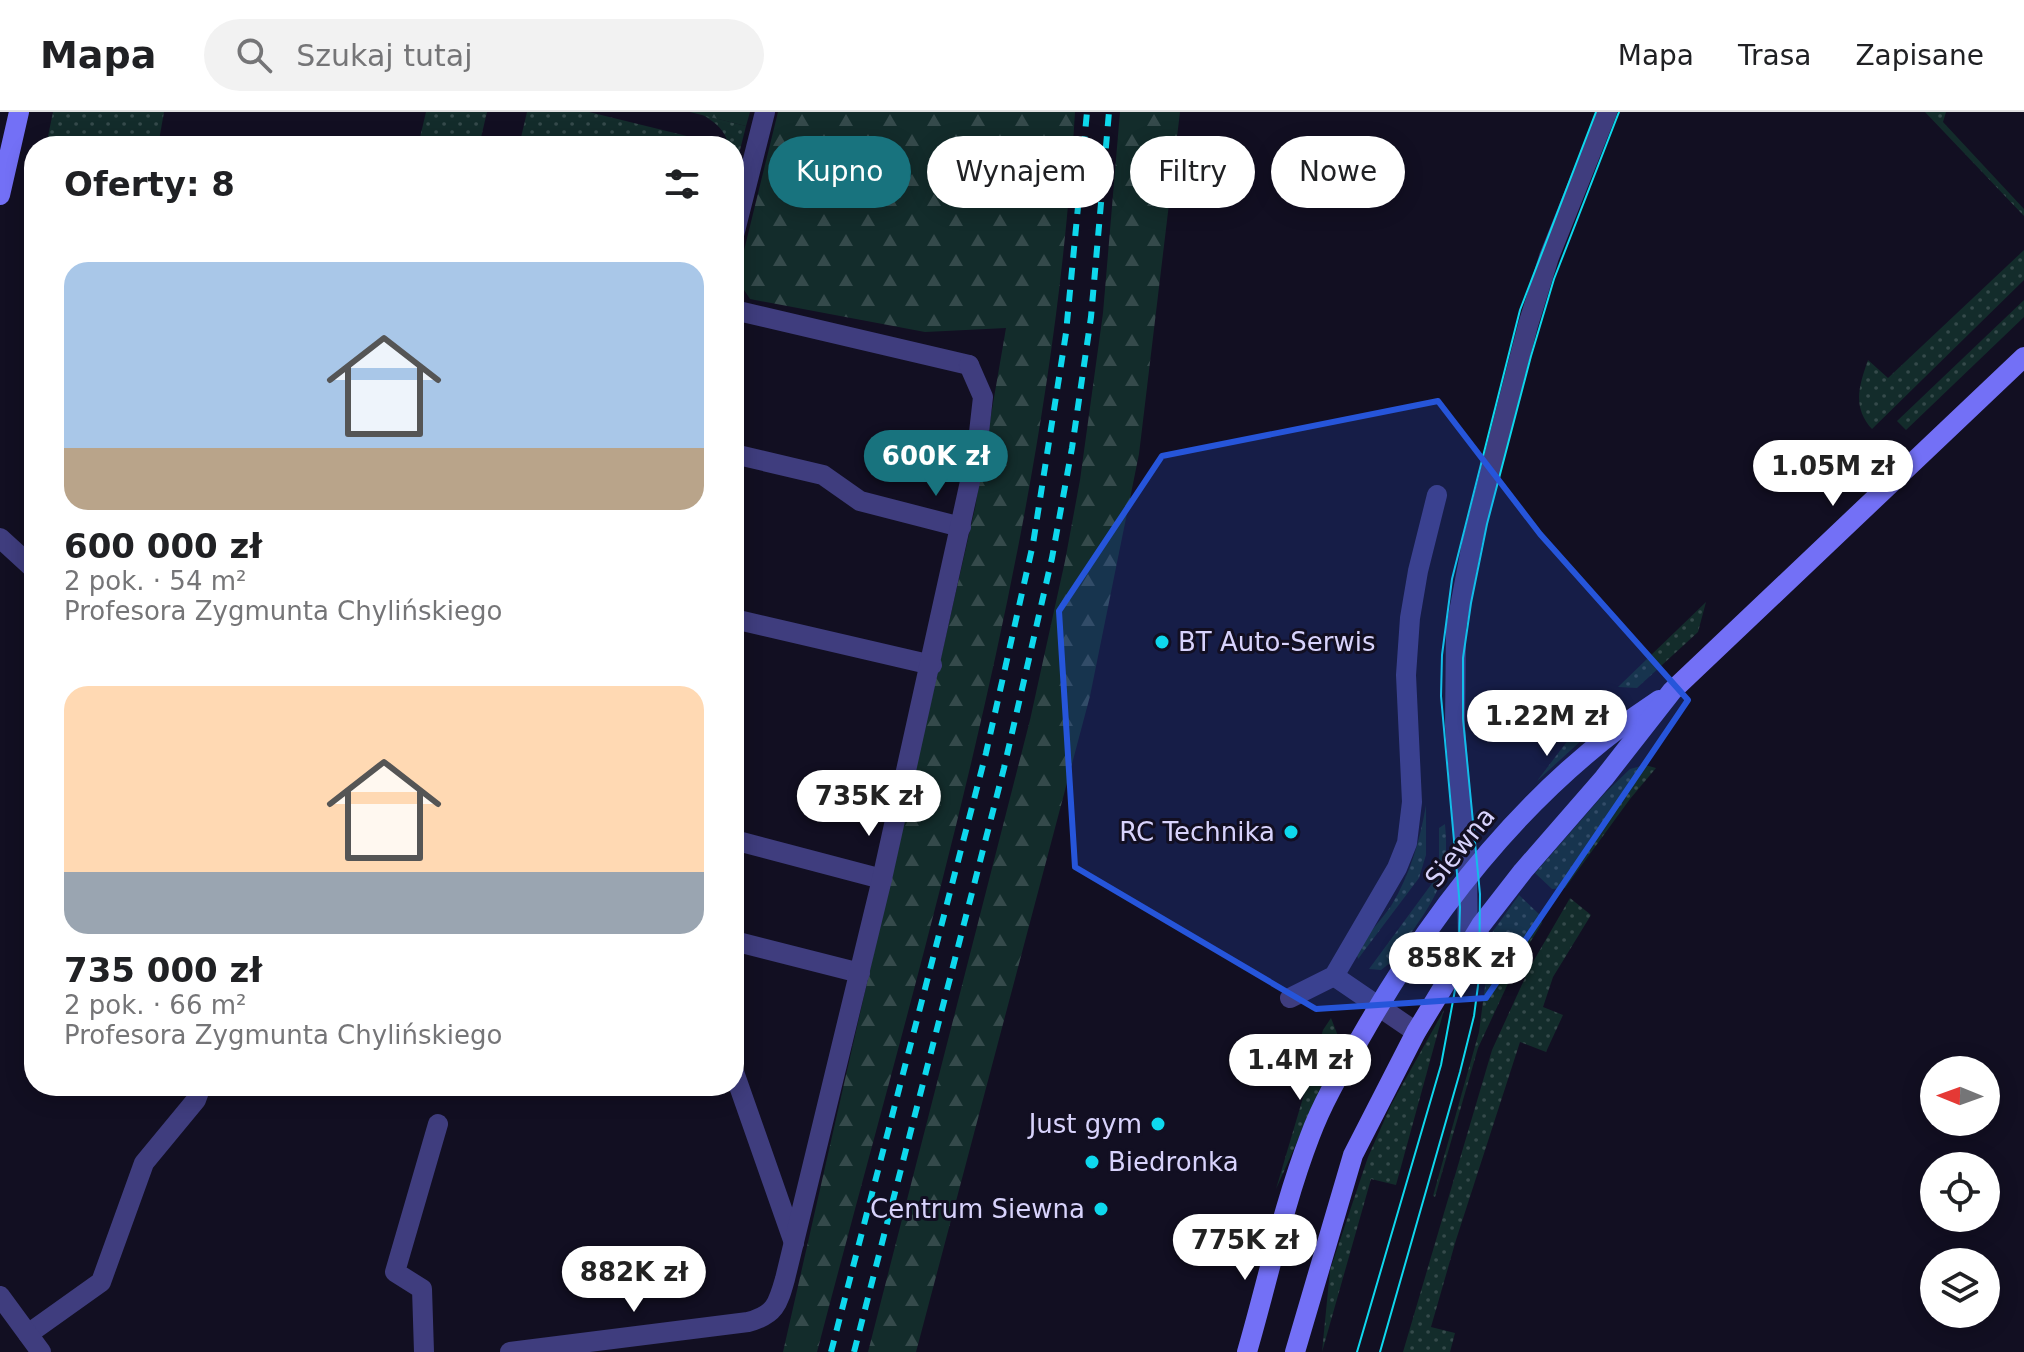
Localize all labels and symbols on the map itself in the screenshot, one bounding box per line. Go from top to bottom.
pin: 600K zł [862,430,1010,498]
pin: 1.05M zł [1750,440,1916,508]
place label: BT Auto-Serwis [1178,627,1375,657]
marker: BT Auto-Serwis [1153,633,1171,651]
pin: 1.22M zł [1464,690,1630,758]
pin: 735K zł [795,770,943,838]
street label: Siewna [1419,801,1501,893]
place label: RC Technika [1119,817,1275,847]
marker: RC Technika [1282,823,1300,841]
pin: 858K zł [1387,932,1535,1000]
pin: 1.4M zł [1226,1034,1374,1102]
north arrow [1920,1056,2000,1136]
place label: Just gym [1027,1109,1142,1139]
marker: Just gym [1149,1115,1167,1133]
place label: Biedronka [1108,1147,1239,1177]
marker: Biedronka [1083,1153,1101,1171]
place label: Centrum Siewna [870,1194,1085,1224]
marker: Centrum Siewna [1092,1200,1110,1218]
pin: 775K zł [1171,1214,1319,1282]
pin: 882K zł [560,1246,708,1314]

